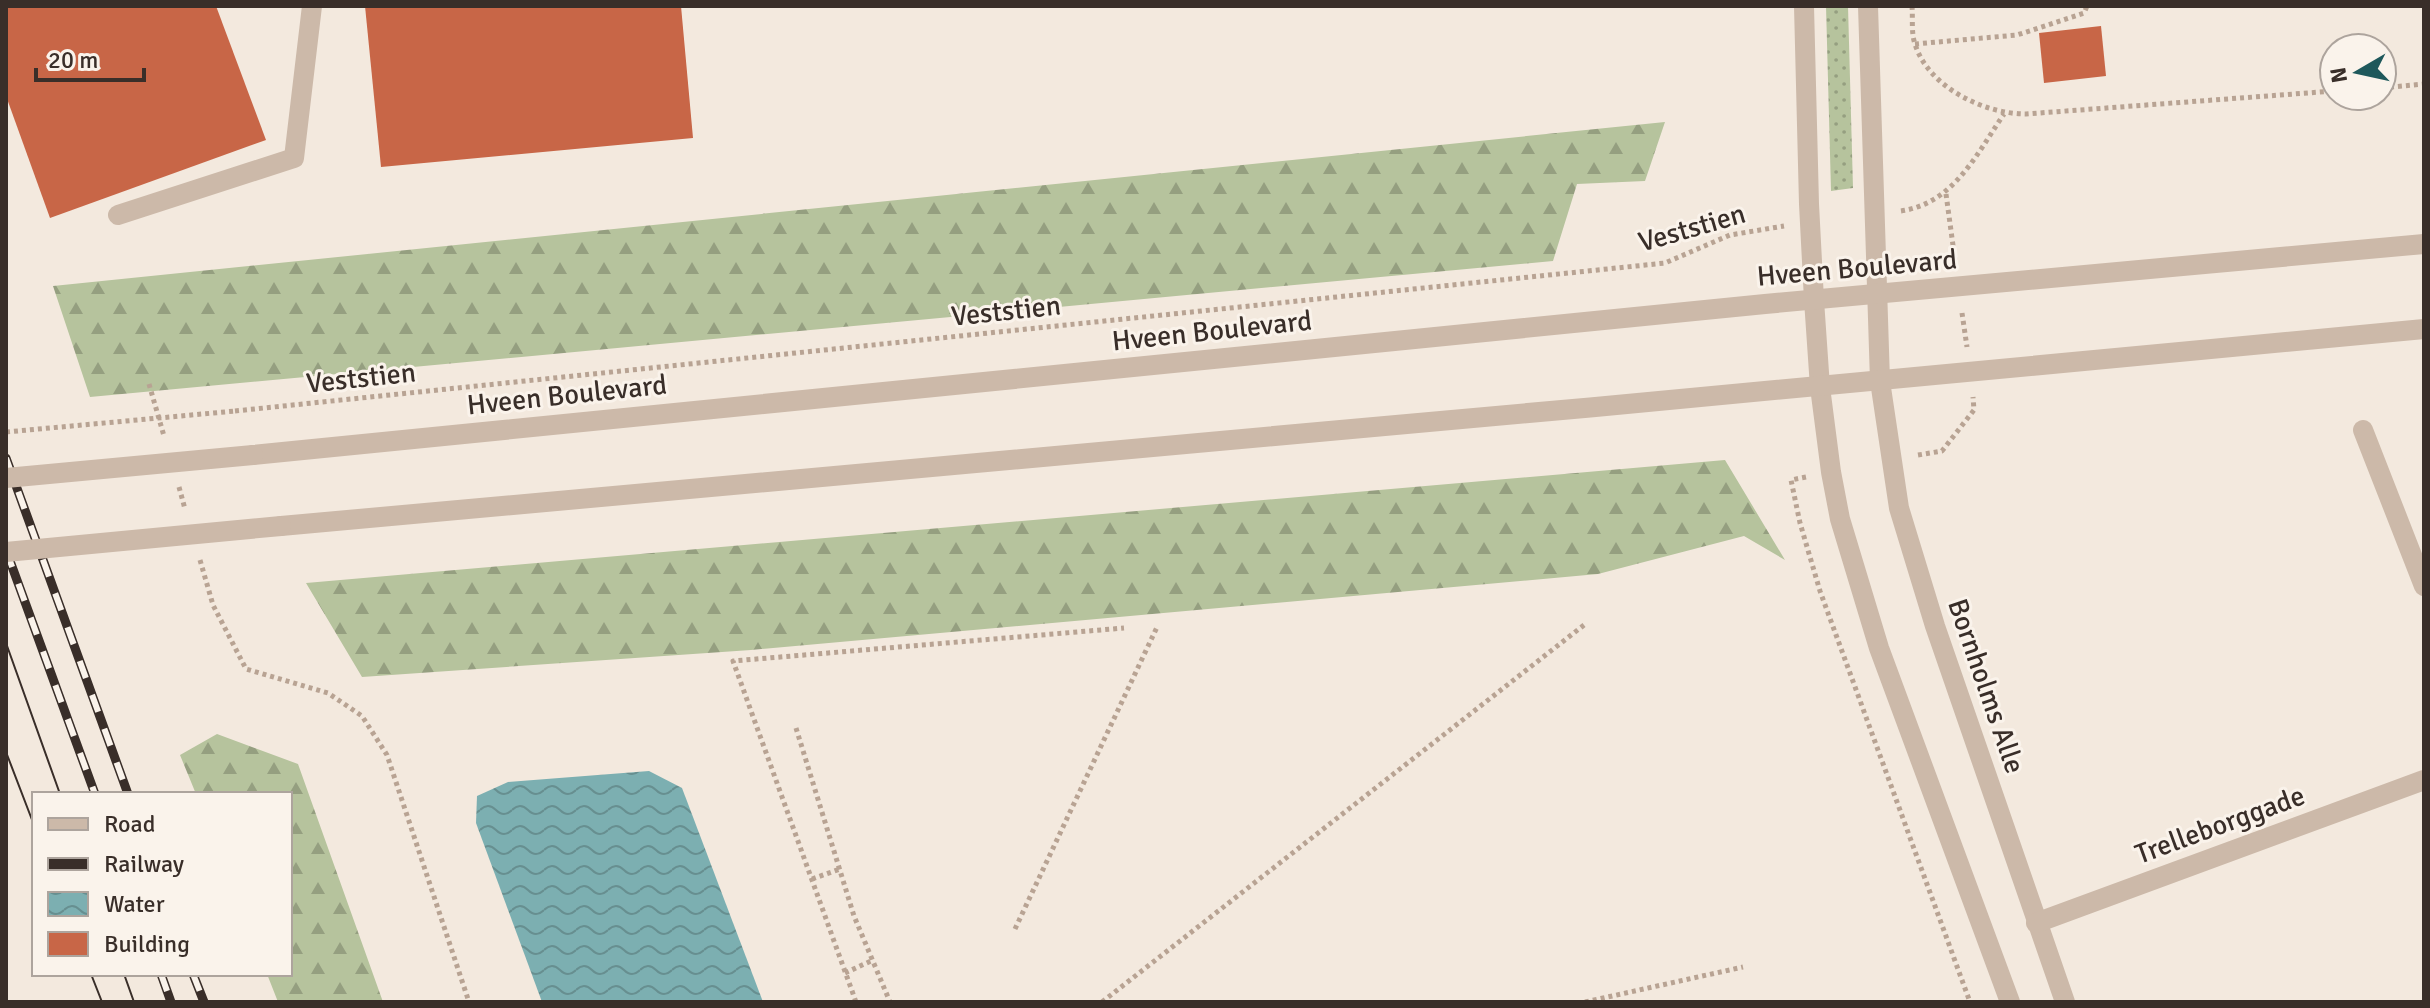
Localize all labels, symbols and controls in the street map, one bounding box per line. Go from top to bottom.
scale bar [36,32,144,82]
north arrow [2318,32,2398,112]
text: 20 m [48,45,98,75]
text: N [2324,65,2353,85]
street label: Veststien [1635,197,1749,259]
street label: Hveen Boulevard [1755,242,1959,294]
street label: Veststien [950,288,1062,334]
street label: Hveen Boulevard [1110,304,1314,358]
street label: Veststien [305,355,417,401]
street label: Hveen Boulevard [465,368,669,422]
street label: Bornholms Alle [1940,594,2032,778]
street label: Trelleborggade [2131,779,2309,871]
legend [32,792,292,976]
text: Road [104,809,155,839]
text: Railway [104,849,184,879]
text: Water [104,889,165,919]
text: Building [104,929,190,959]

